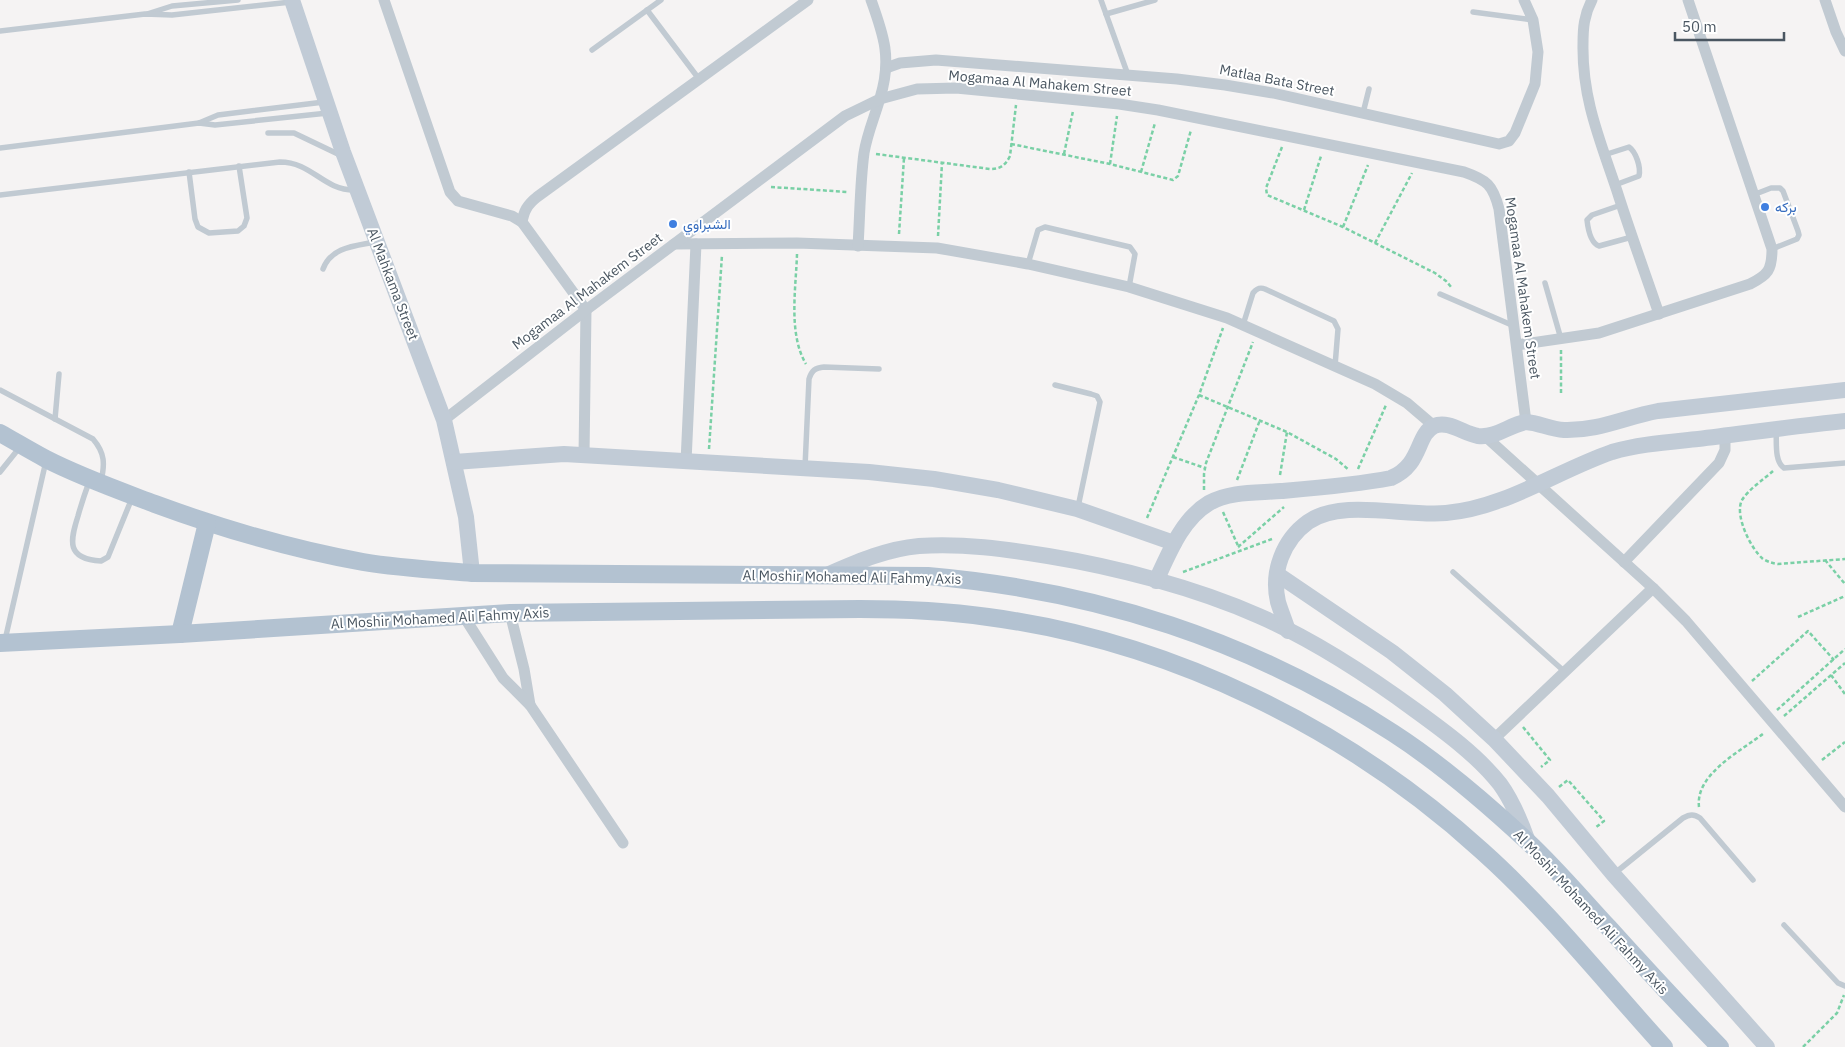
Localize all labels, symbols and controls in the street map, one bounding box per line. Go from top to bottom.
scale bar [1675,10,1784,42]
text: 50 m [1682,17,1717,36]
street label: Matlaa Bata Street [1218,60,1336,100]
street label: Mogamaa Al Mahakem Street [948,66,1132,100]
street label: Mogamaa Al Mahakem Street [1501,196,1545,380]
place label: بركه [1775,198,1797,216]
marker: بركه [1759,201,1771,213]
place label: الشبراوي [683,215,731,236]
marker: الشبراوي [667,218,679,230]
street label: Al Mahkama Street [363,225,423,343]
street label: Mogamaa Al Mahakem Street [508,229,666,353]
street label: Al Moshir Mohamed Ali Fahmy Axis [742,566,962,588]
street label: Al Moshir Mohamed Ali Fahmy Axis [330,603,550,633]
street label: Al Moshir Mohamed Ali Fahmy Axis [1510,826,1672,998]

